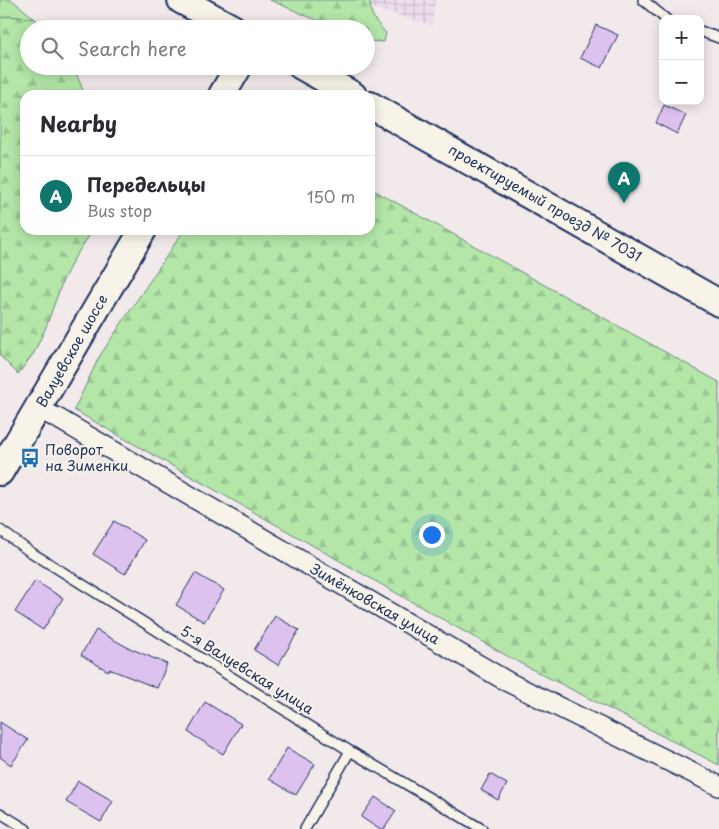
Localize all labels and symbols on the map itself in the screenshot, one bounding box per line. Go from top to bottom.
street label: проектируемый проезд № 7031 [445,139,646,267]
pin: A [608,162,640,203]
street label: Валуевское шоссе [31,290,112,411]
place label: Поворот на Зименки [45,439,128,476]
bus stop icon: Поворот на Зименки [19,447,41,469]
your location [419,522,445,548]
street label: Зимёнковская улица [307,558,444,649]
street label: 5-я Валуевская улица [177,620,318,719]

